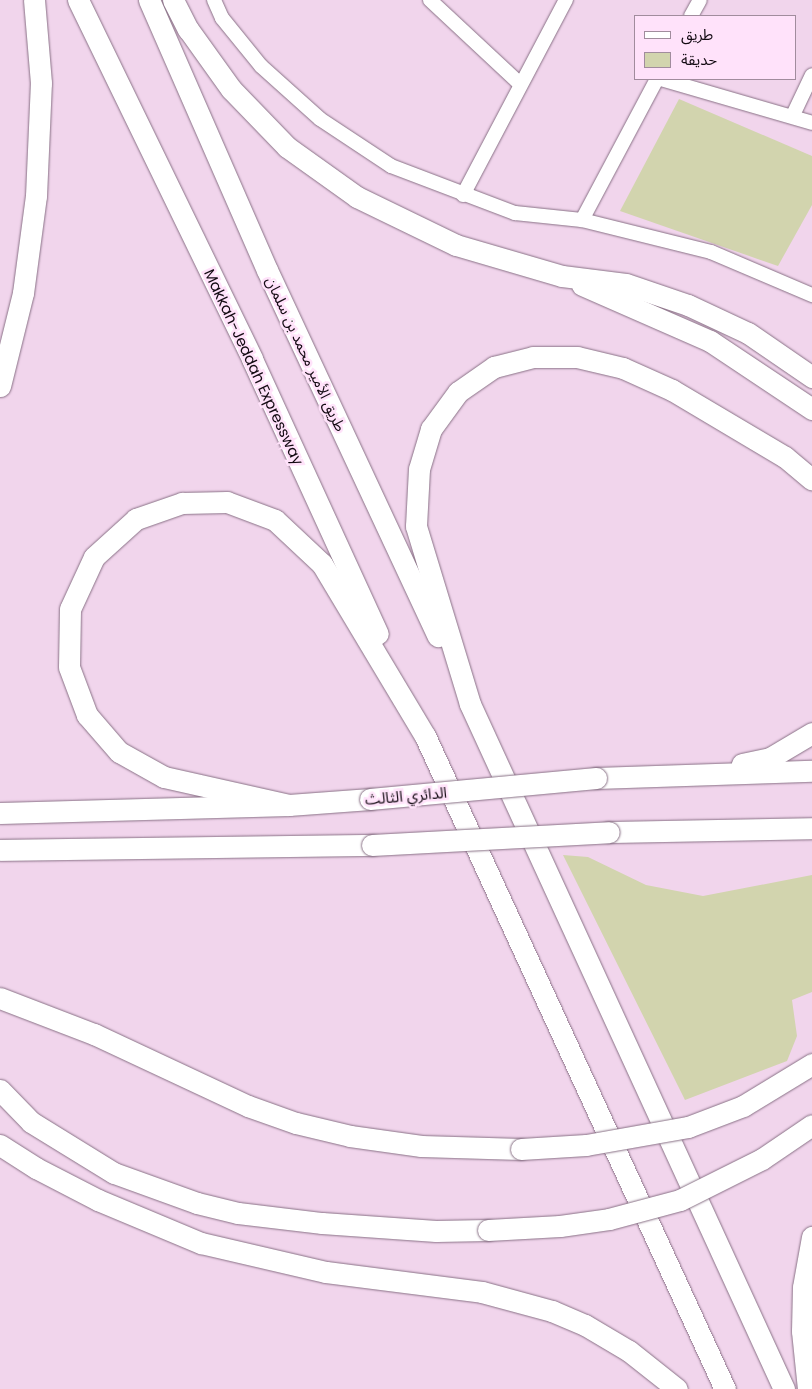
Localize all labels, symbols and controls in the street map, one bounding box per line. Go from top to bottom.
legend [634,15,797,80]
text: طريق [681,24,713,45]
text: حديقة [681,49,717,70]
street label: Makkah-Jeddah Expressway [201,266,307,468]
street label: طريق الأمير محمد بن سلمان [262,274,350,434]
street label: الدائري الثالث [364,783,448,809]

